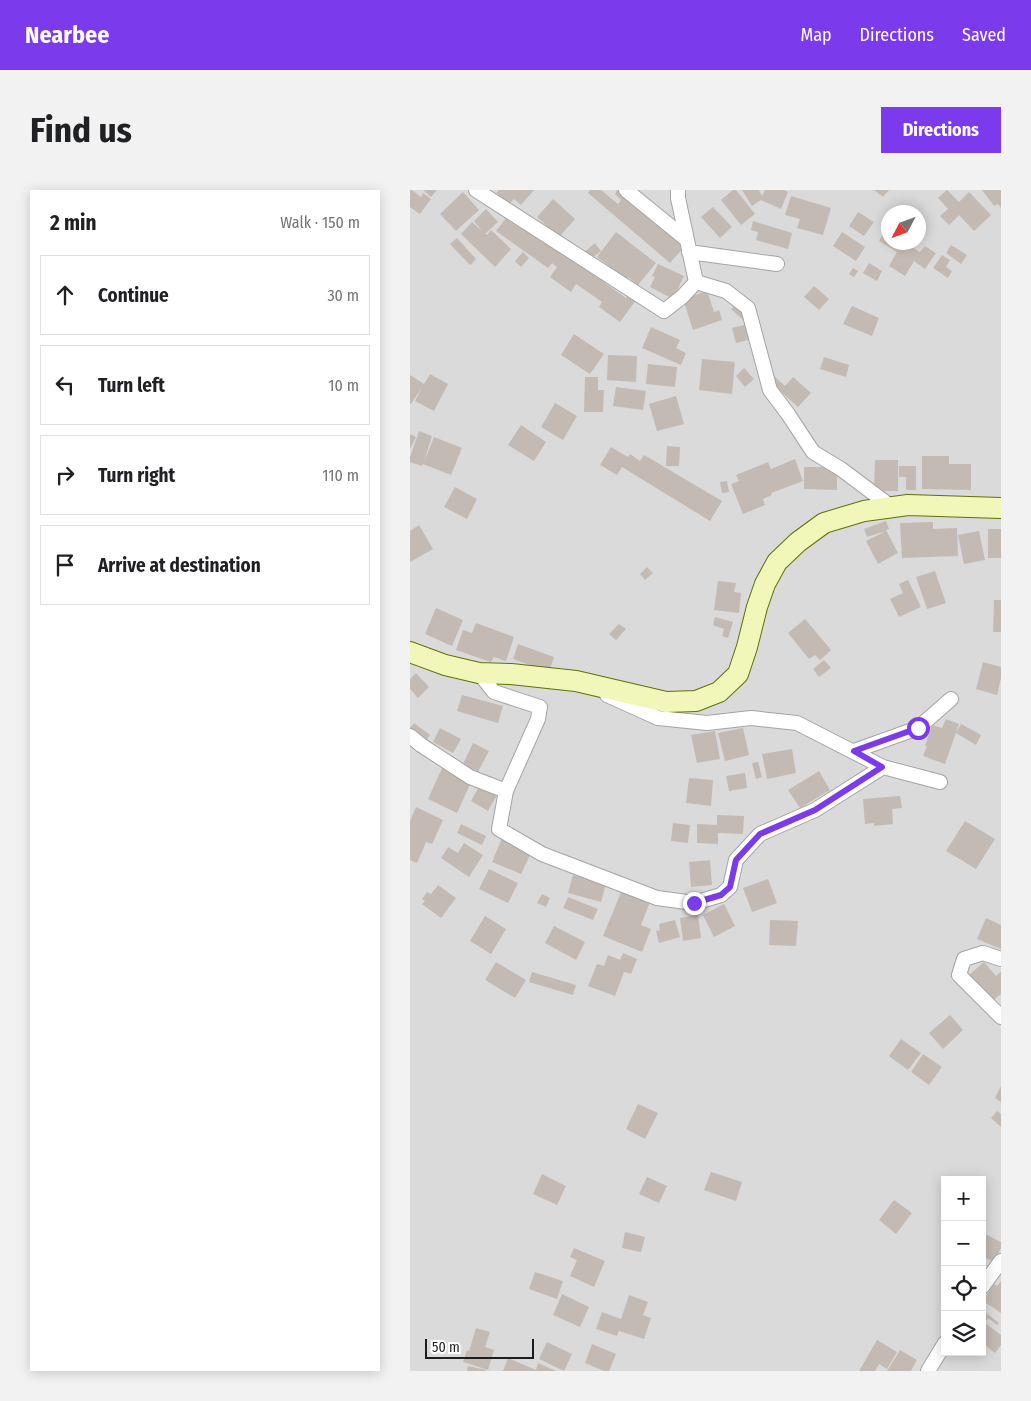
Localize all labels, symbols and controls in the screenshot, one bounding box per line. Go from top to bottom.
text: Nearbee [25,21,109,49]
text: Map [800,24,832,46]
text: Directions [860,24,934,46]
text: Saved [962,24,1006,46]
button: Directions [881,107,1001,153]
text: Find us [30,109,132,151]
north arrow [881,205,926,250]
text: 2 min [50,210,97,236]
text: Walk · 150 m [280,213,360,232]
icon: ahead [51,281,79,309]
text: Continue [98,284,169,307]
text: 30 m [327,286,359,305]
icon: left [51,371,79,399]
text: Turn left [98,374,165,397]
text: 10 m [328,376,359,395]
icon: right [51,461,79,489]
text: Turn right [98,464,175,487]
text: 110 m [322,466,359,485]
icon: arrive [51,551,79,579]
text: Arrive at destination [98,554,261,577]
route start [907,717,930,740]
route end [683,892,706,915]
map controls [941,1176,986,1356]
button: + [941,1176,986,1221]
button: − [941,1221,986,1266]
button: locate [941,1266,986,1311]
button: layers [941,1311,986,1356]
scale bar [425,1336,534,1359]
text: 50 m [432,1339,460,1356]

